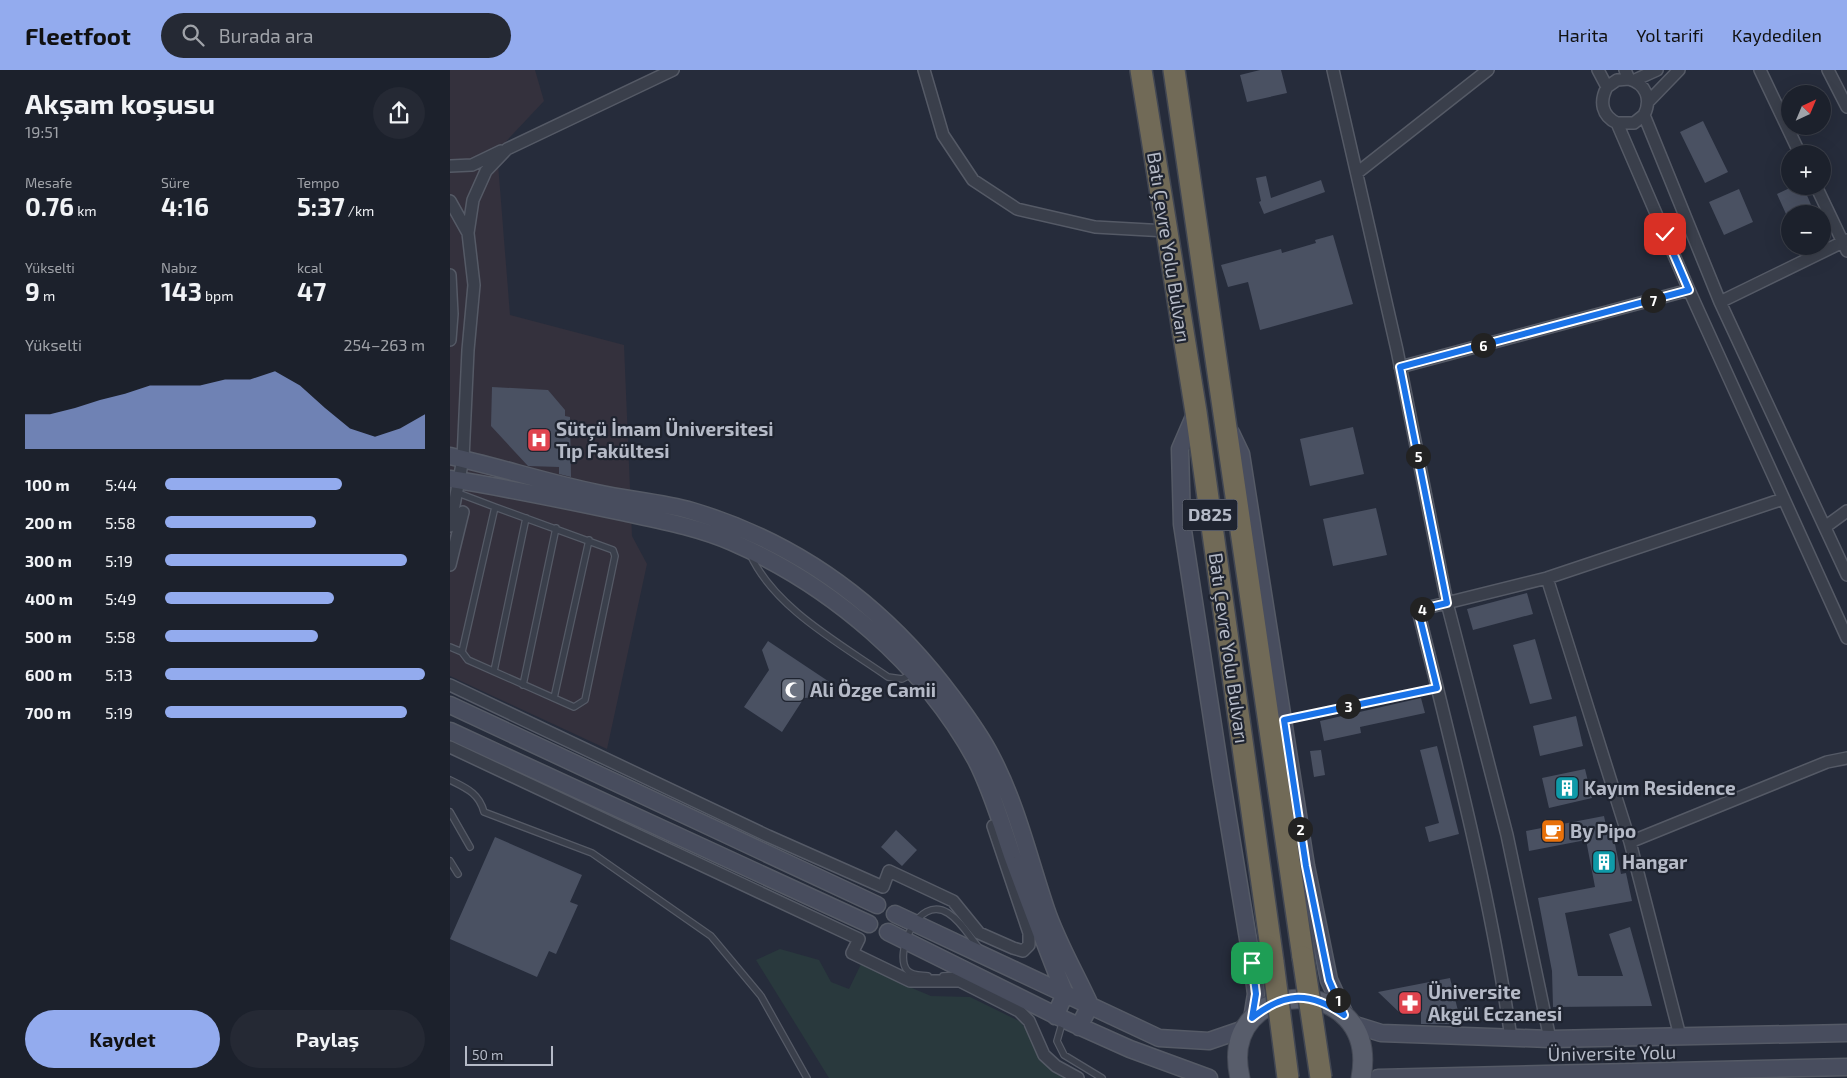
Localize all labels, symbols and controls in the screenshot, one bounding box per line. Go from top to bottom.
search box [161,13,511,58]
text: Fleetfoot [25,21,131,50]
icon: search [179,21,207,49]
text: Burada ara [219,24,314,47]
text: Harita [1558,24,1608,46]
text: Yol tarifi [1636,24,1704,46]
text: Kaydedilen [1732,24,1822,46]
north arrow [1781,85,1831,135]
map controls [1781,85,1831,255]
text: Akşam koşusu [25,86,215,120]
button: share [373,87,425,139]
text: 19:51 [25,122,59,141]
button: + [1781,145,1831,195]
street label: Batı Çevre Yolu Bulvarı [1142,150,1196,344]
text: Mesafe [25,174,72,191]
text: Süre [161,174,190,191]
text: Tempo [297,174,339,191]
text: 0.76 [25,191,74,221]
text: 4:16 [161,191,209,221]
text: 5:37 [297,191,345,221]
text: km [74,202,97,219]
text: /km [345,202,374,219]
button: − [1781,205,1831,255]
pin [1644,213,1686,255]
icon: check [1651,220,1679,248]
text: Yükselti [25,259,75,276]
text: Nabız [161,259,197,276]
text: kcal [297,259,323,276]
text: 9 [25,276,40,306]
text: 143 [161,276,202,306]
text: 47 [297,276,326,306]
text: m [40,287,55,304]
text: bpm [202,287,233,304]
pin: 7 [1640,288,1666,312]
text: 7 [1650,292,1657,309]
pin: 6 [1470,332,1496,358]
text: Yükselti [25,335,82,354]
text: 254–263 m [343,335,425,354]
text: 6 [1479,337,1488,354]
place label: Sütçü İmam Üniversitesi Tıp Fakültesi [556,417,774,462]
hospital icon: Sütçü İmam Üniversitesi Tıp Fakültesi [526,427,552,453]
pin: 5 [1406,444,1430,468]
text: 5 [1415,448,1422,465]
text: 100 m [25,475,70,494]
text: 5:44 [105,475,137,494]
road number: D825 [1182,500,1238,530]
text: 200 m [25,513,72,532]
text: 5:58 [105,513,136,532]
text: 300 m [25,551,72,570]
text: 5:19 [105,551,133,570]
street label: Batı Çevre Yolu Bulvarı [1204,551,1254,745]
text: 400 m [25,589,73,608]
text: 5:49 [105,589,136,608]
pin: 4 [1410,596,1434,622]
text: 4 [1418,601,1427,618]
text: 500 m [25,627,72,646]
text: 5:58 [105,627,136,646]
text: 600 m [25,665,72,684]
text: 5:13 [105,665,133,684]
mosque icon: Ali Özge Camii [780,677,806,703]
place label: Ali Özge Camii [810,678,936,701]
pin: 3 [1336,694,1360,718]
text: 3 [1345,698,1352,715]
text: 700 m [25,703,71,722]
text: 5:19 [105,703,133,722]
building icon: Kayım Residence [1554,775,1580,801]
place label: Kayım Residence [1584,776,1736,800]
pin: 2 [1288,816,1312,842]
cafe icon: By Pipo [1540,818,1566,844]
place label: By Pipo [1570,819,1636,843]
text: 2 [1296,821,1305,838]
building icon: Hangar [1591,849,1617,875]
place label: Hangar [1622,850,1687,873]
pin [1231,942,1273,984]
icon: arrive [1238,949,1266,977]
place label: Üniversite Akgül Eczanesi [1428,980,1562,1025]
pin: 1 [1326,988,1350,1012]
pharmacy icon: Üniversite Akgül Eczanesi [1397,990,1423,1016]
text: 1 [1335,992,1342,1009]
button: Kaydet [25,1010,220,1068]
button: Paylaş [230,1010,425,1068]
street label: Üniversite Yolu [1548,1040,1676,1065]
scale bar [465,1043,552,1066]
text: 50 m [472,1046,503,1063]

